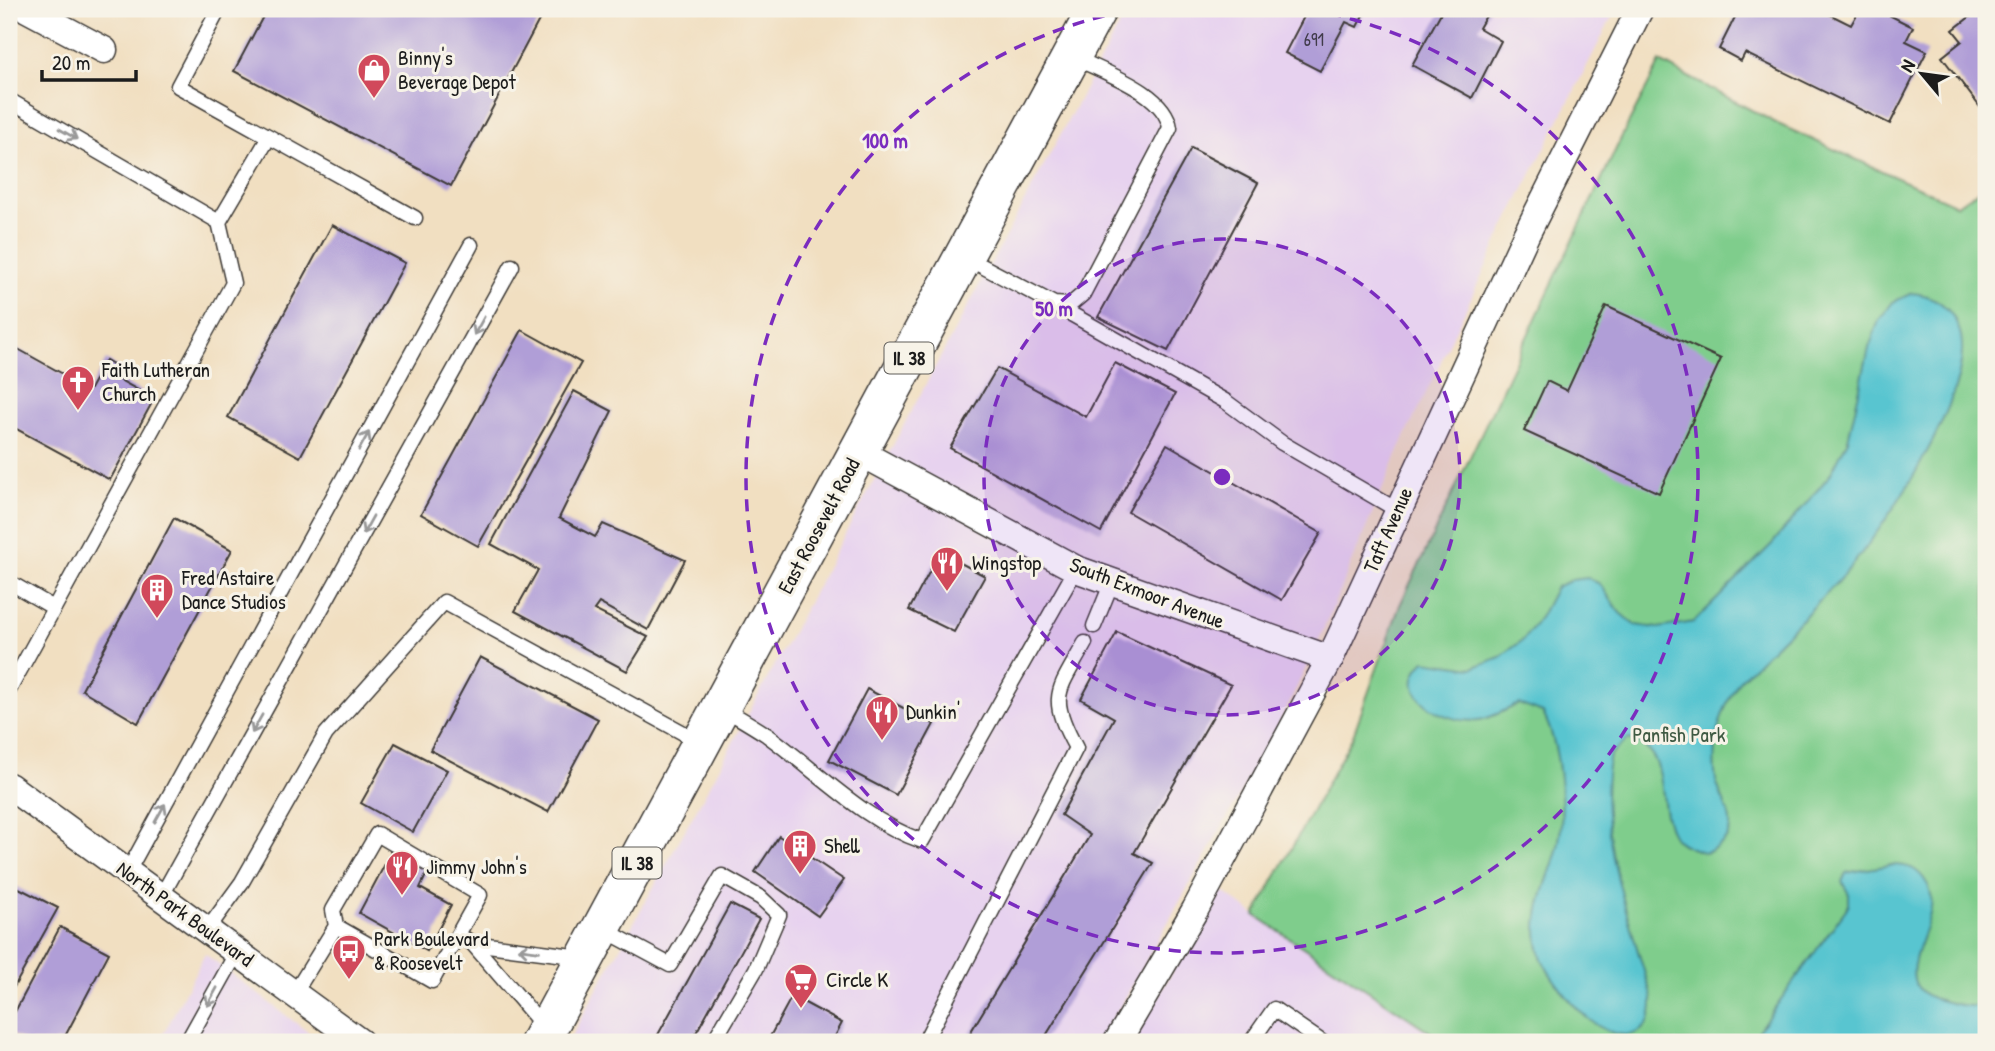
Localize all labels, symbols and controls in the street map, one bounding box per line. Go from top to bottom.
house number: 691 [1304,27,1324,52]
scale bar [42,38,136,82]
north arrow [1886,38,1956,108]
place label: Binny's Beverage Depot [398,43,516,96]
text: 20 m [52,48,90,77]
shop icon: Binny's Beverage Depot [355,51,393,100]
text: N [1893,55,1921,76]
text: 100 m [862,126,908,155]
one-way arrow [57,127,77,141]
text: 50 m [1035,294,1073,323]
one-way arrow [472,315,485,336]
road number: IL 38 [884,342,934,374]
place label: Faith Lutheran Church [101,355,210,408]
church icon: Faith Lutheran Church [59,363,97,412]
one-way arrow [357,432,371,452]
street label: East Roosevelt Road [771,453,866,599]
centre of rings [1210,465,1234,489]
street label: Taft Avenue [1356,482,1419,577]
one-way arrow [361,514,374,535]
restaurant icon: Wingstop [928,544,966,593]
place label: Wingstop [972,548,1041,577]
street label: South Exmoor Avenue [1066,550,1229,635]
place label: Fred Astaire Dance Studios [181,563,286,616]
building icon: Fred Astaire Dance Studios [138,571,176,620]
restaurant icon: Dunkin' [863,693,901,742]
place label: Dunkin' [906,697,960,726]
one-way arrow [250,713,264,733]
park label: Panfish Park [1632,720,1726,749]
one-way arrow [153,803,167,823]
building icon: Shell [781,827,819,876]
place label: Shell [824,831,861,860]
restaurant icon: Jimmy John's [383,848,421,897]
road number: IL 38 [612,848,662,878]
place label: Jimmy John's [426,852,527,881]
street label: North Park Boulevard [111,854,260,973]
place label: Park Boulevard & Roosevelt [374,924,488,977]
bus stop icon: Park Boulevard & Roosevelt [330,932,368,981]
one-way arrow [518,944,541,957]
supermarket icon: Circle K [782,961,820,1010]
place label: Circle K [826,965,888,994]
one-way arrow [205,987,219,1007]

